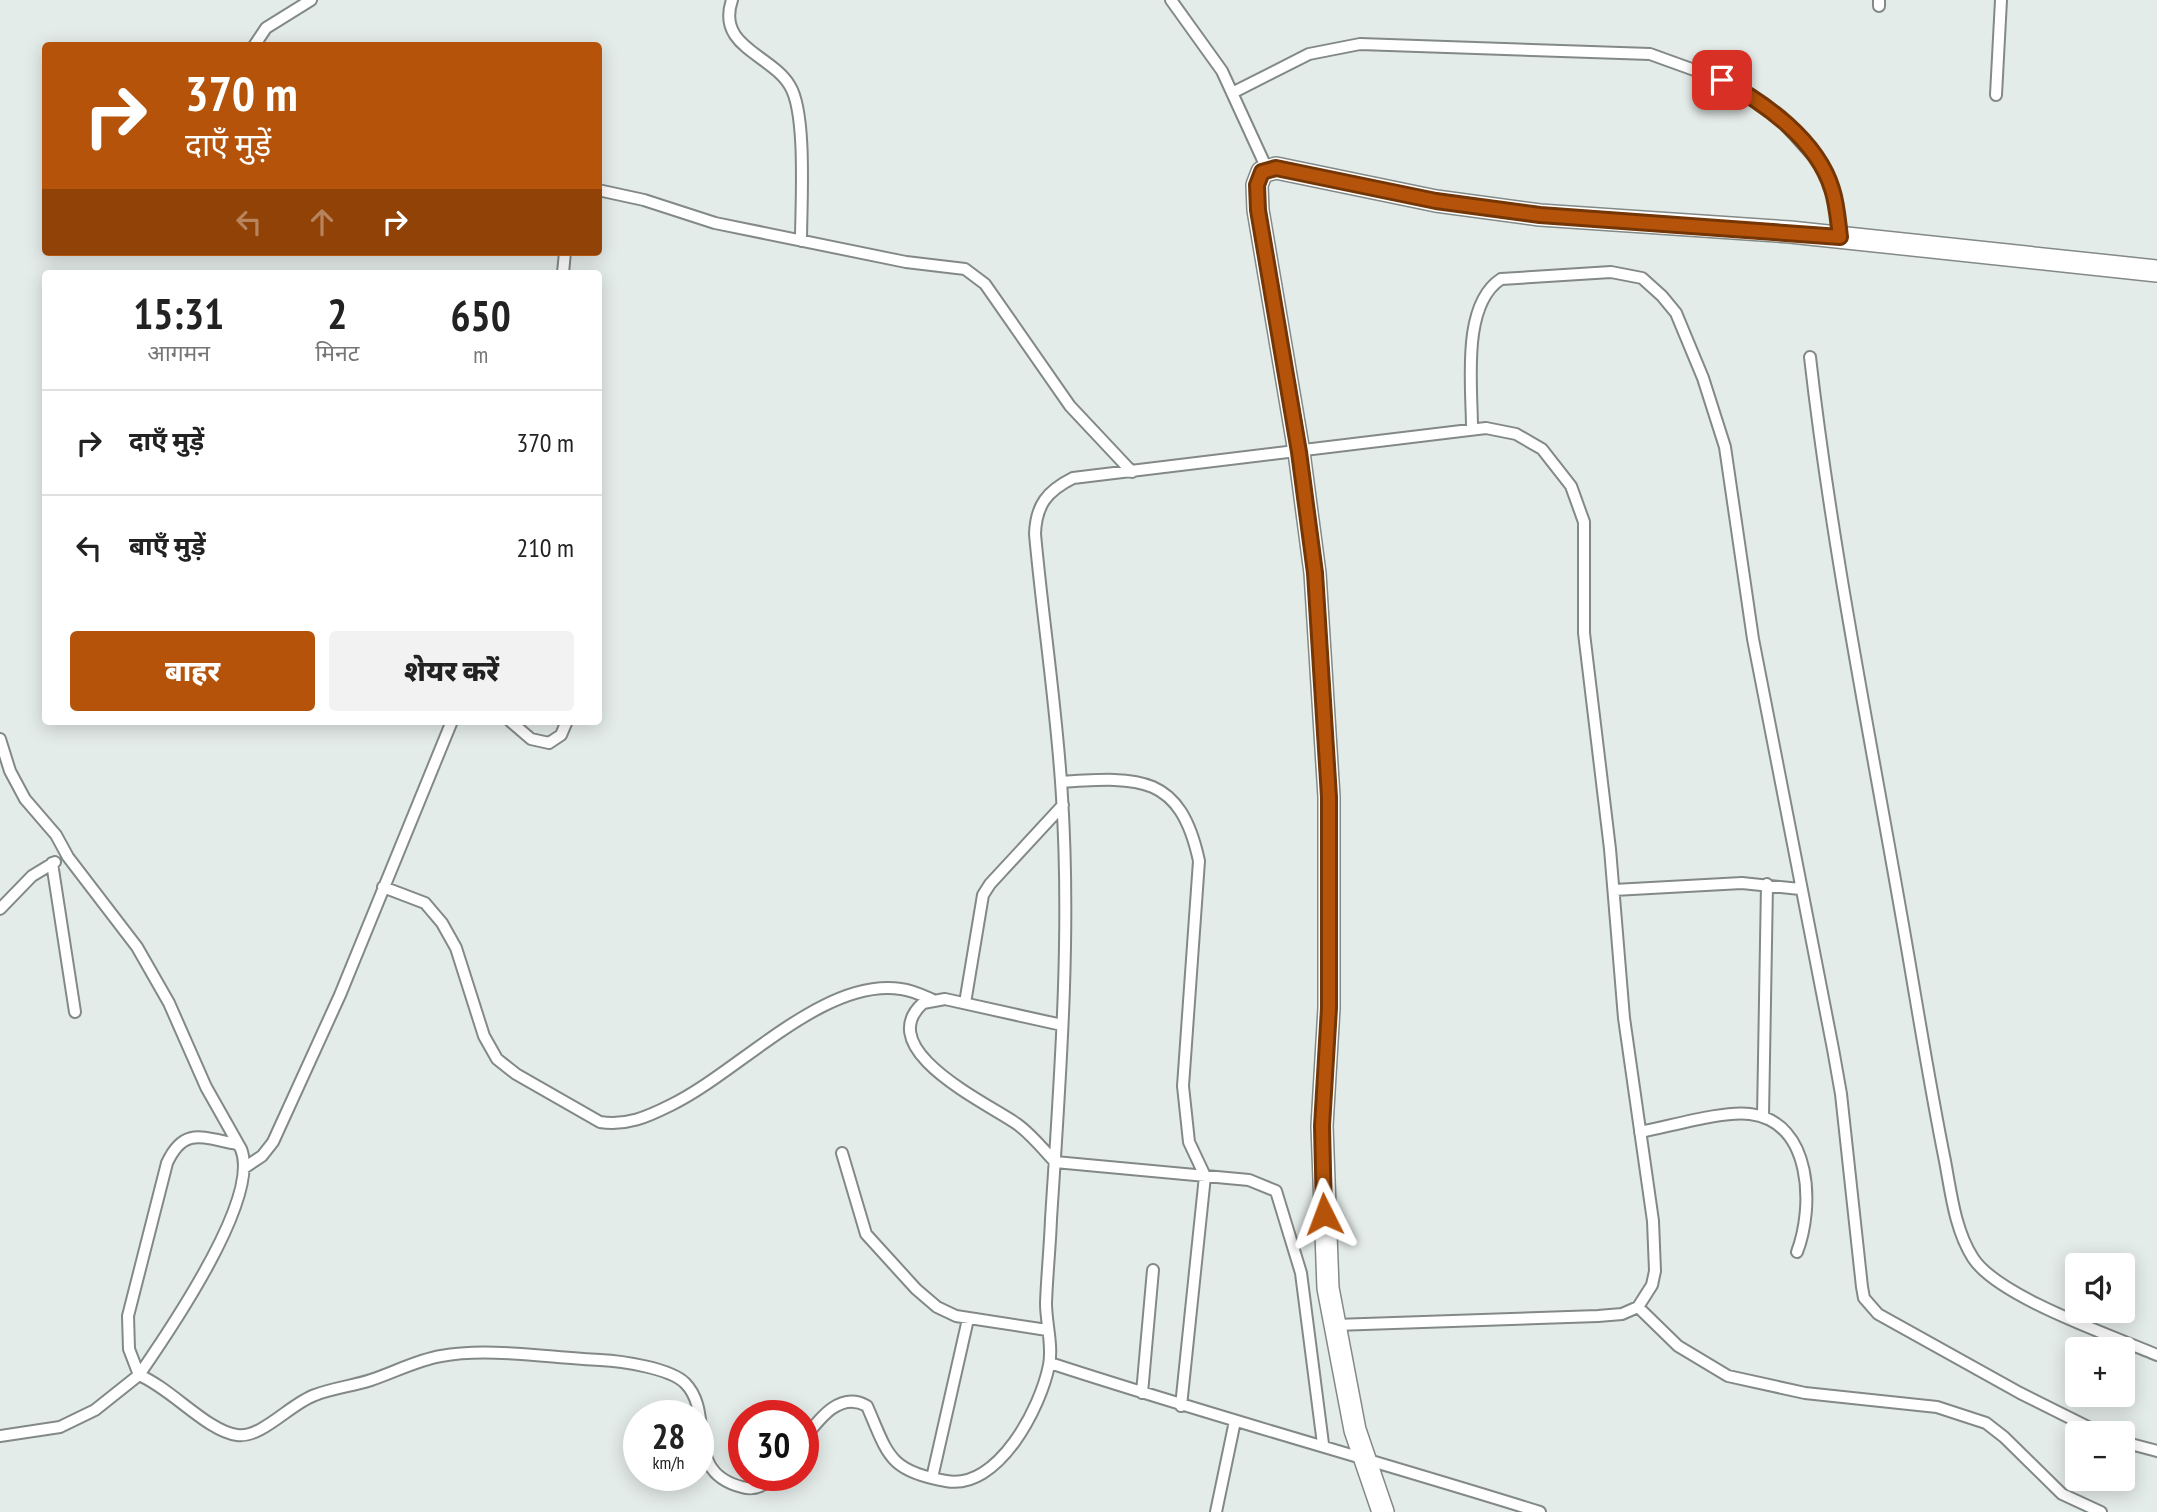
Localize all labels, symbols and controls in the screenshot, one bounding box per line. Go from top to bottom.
pin [1692,50,1752,110]
text: 370 m [185,61,298,125]
icon: arrive [1703,61,1741,99]
icon: right [70,70,161,161]
text: दाएँ मुड़ें [185,123,271,165]
icon: left [230,203,268,241]
icon: ahead [303,203,341,241]
icon: right [376,203,414,241]
text: 15:31 [133,286,224,341]
text: 2 [327,286,347,341]
text: 650 [451,288,511,343]
text: आगमन [147,338,210,367]
text: मिनट [315,338,359,367]
text: m [473,340,488,369]
icon: right [70,424,108,462]
text: दाएँ मुड़ें [129,424,204,457]
text: 370 m [516,426,574,459]
icon: left [70,529,108,567]
text: बाएँ मुड़ें [129,529,206,562]
text: 210 m [516,531,574,564]
button: बाहर [70,631,315,711]
button: शेयर करें [329,631,574,711]
position arrow [1287,1177,1361,1251]
map controls [2065,1253,2135,1491]
button: sound [2065,1253,2135,1323]
button: + [2065,1337,2135,1407]
speed limit sign: 30 [728,1400,819,1491]
text: 28 [652,1413,685,1459]
button: − [2065,1421,2135,1491]
text: km/h [653,1451,684,1474]

